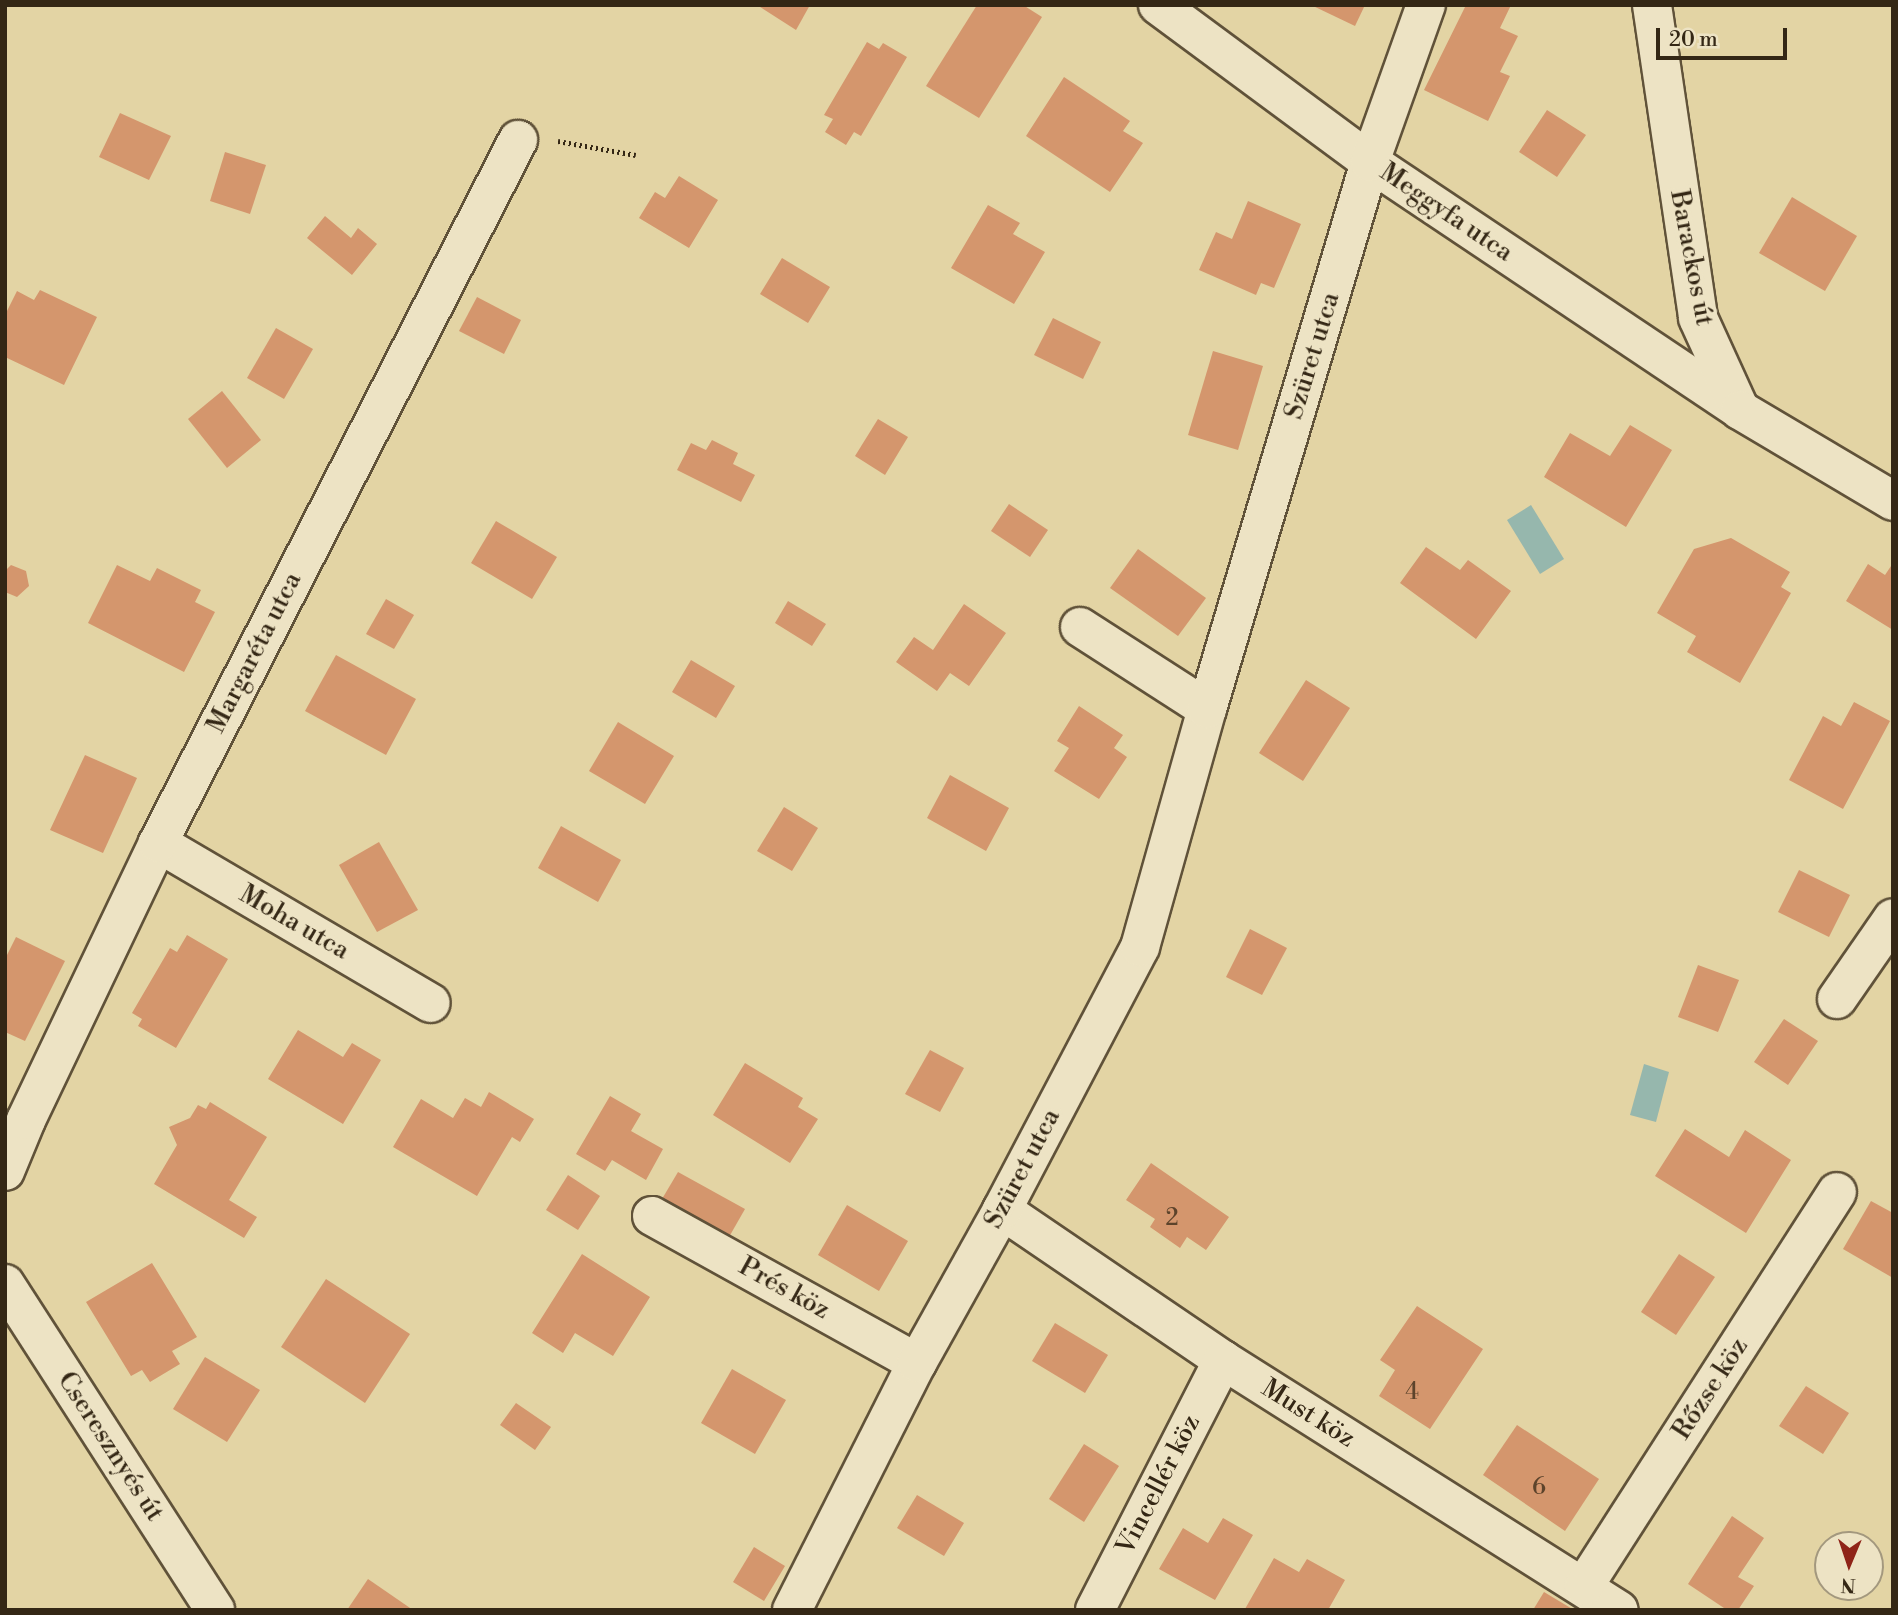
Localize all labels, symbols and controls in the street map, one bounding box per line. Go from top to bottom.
scale bar [1660,14,1791,58]
text: 20 m [1669,27,1718,53]
street label: Meggyfa utca [1374,157,1518,269]
street label: Barackos út [1663,188,1719,328]
street label: Szüret utca [1279,289,1347,423]
street label: Margaréta utca [201,567,309,739]
street label: Moha utca [234,879,354,967]
street label: Szüret utca [978,1104,1068,1234]
house number: 2 [1165,1204,1179,1232]
street label: Prés köz [733,1251,835,1327]
street label: Rőzse köz [1667,1332,1755,1446]
street label: Cseresznyés út [50,1366,170,1528]
street label: Must köz [1256,1373,1360,1455]
house number: 4 [1405,1378,1419,1406]
street label: Vincellér köz [1110,1410,1208,1560]
house number: 6 [1532,1473,1546,1501]
north arrow [1814,1531,1884,1601]
text: N [1840,1573,1856,1597]

